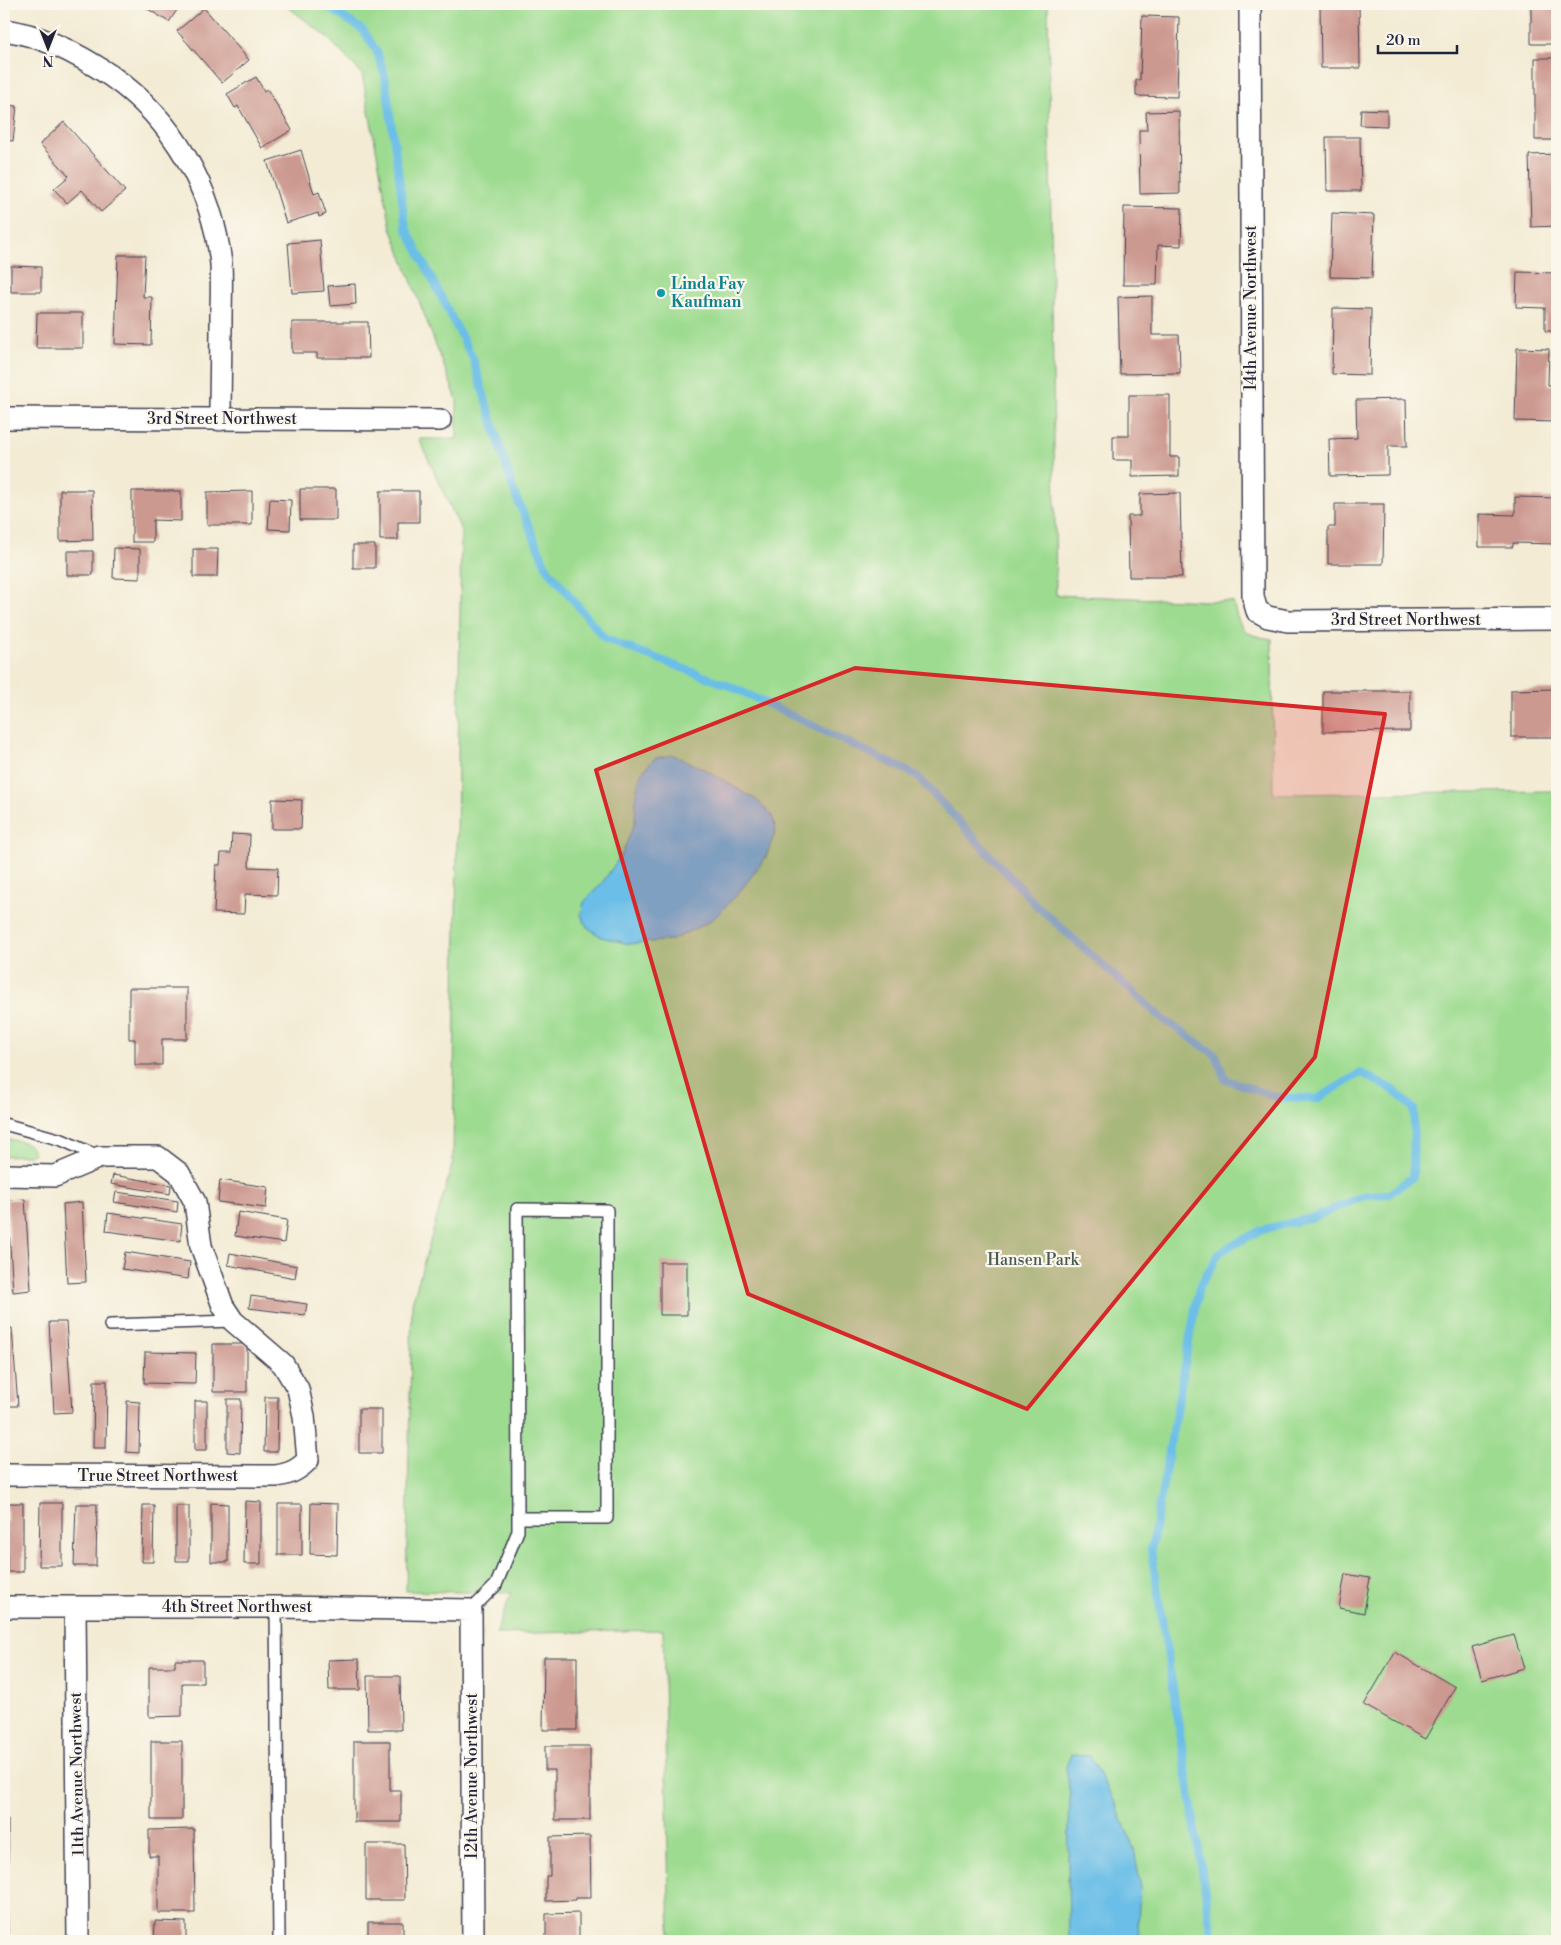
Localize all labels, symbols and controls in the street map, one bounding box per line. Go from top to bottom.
north arrow [22,22,72,72]
scale bar [1378,22,1457,54]
text: 20 m [1386,31,1421,50]
text: N [42,51,54,69]
street label: 14th Avenue Northwest [1241,225,1261,391]
place label: Linda Fay Kaufman [671,274,746,312]
marker: Linda Fay Kaufman [655,287,667,299]
street label: 3rd Street Northwest [147,409,297,429]
street label: 3rd Street Northwest [1331,610,1481,630]
park label: Hansen Park [987,1250,1080,1270]
street label: True Street Northwest [78,1466,239,1486]
street label: 4th Street Northwest [162,1597,312,1617]
street label: 11th Avenue Northwest [66,1691,88,1856]
street label: 12th Avenue Northwest [462,1693,482,1859]

